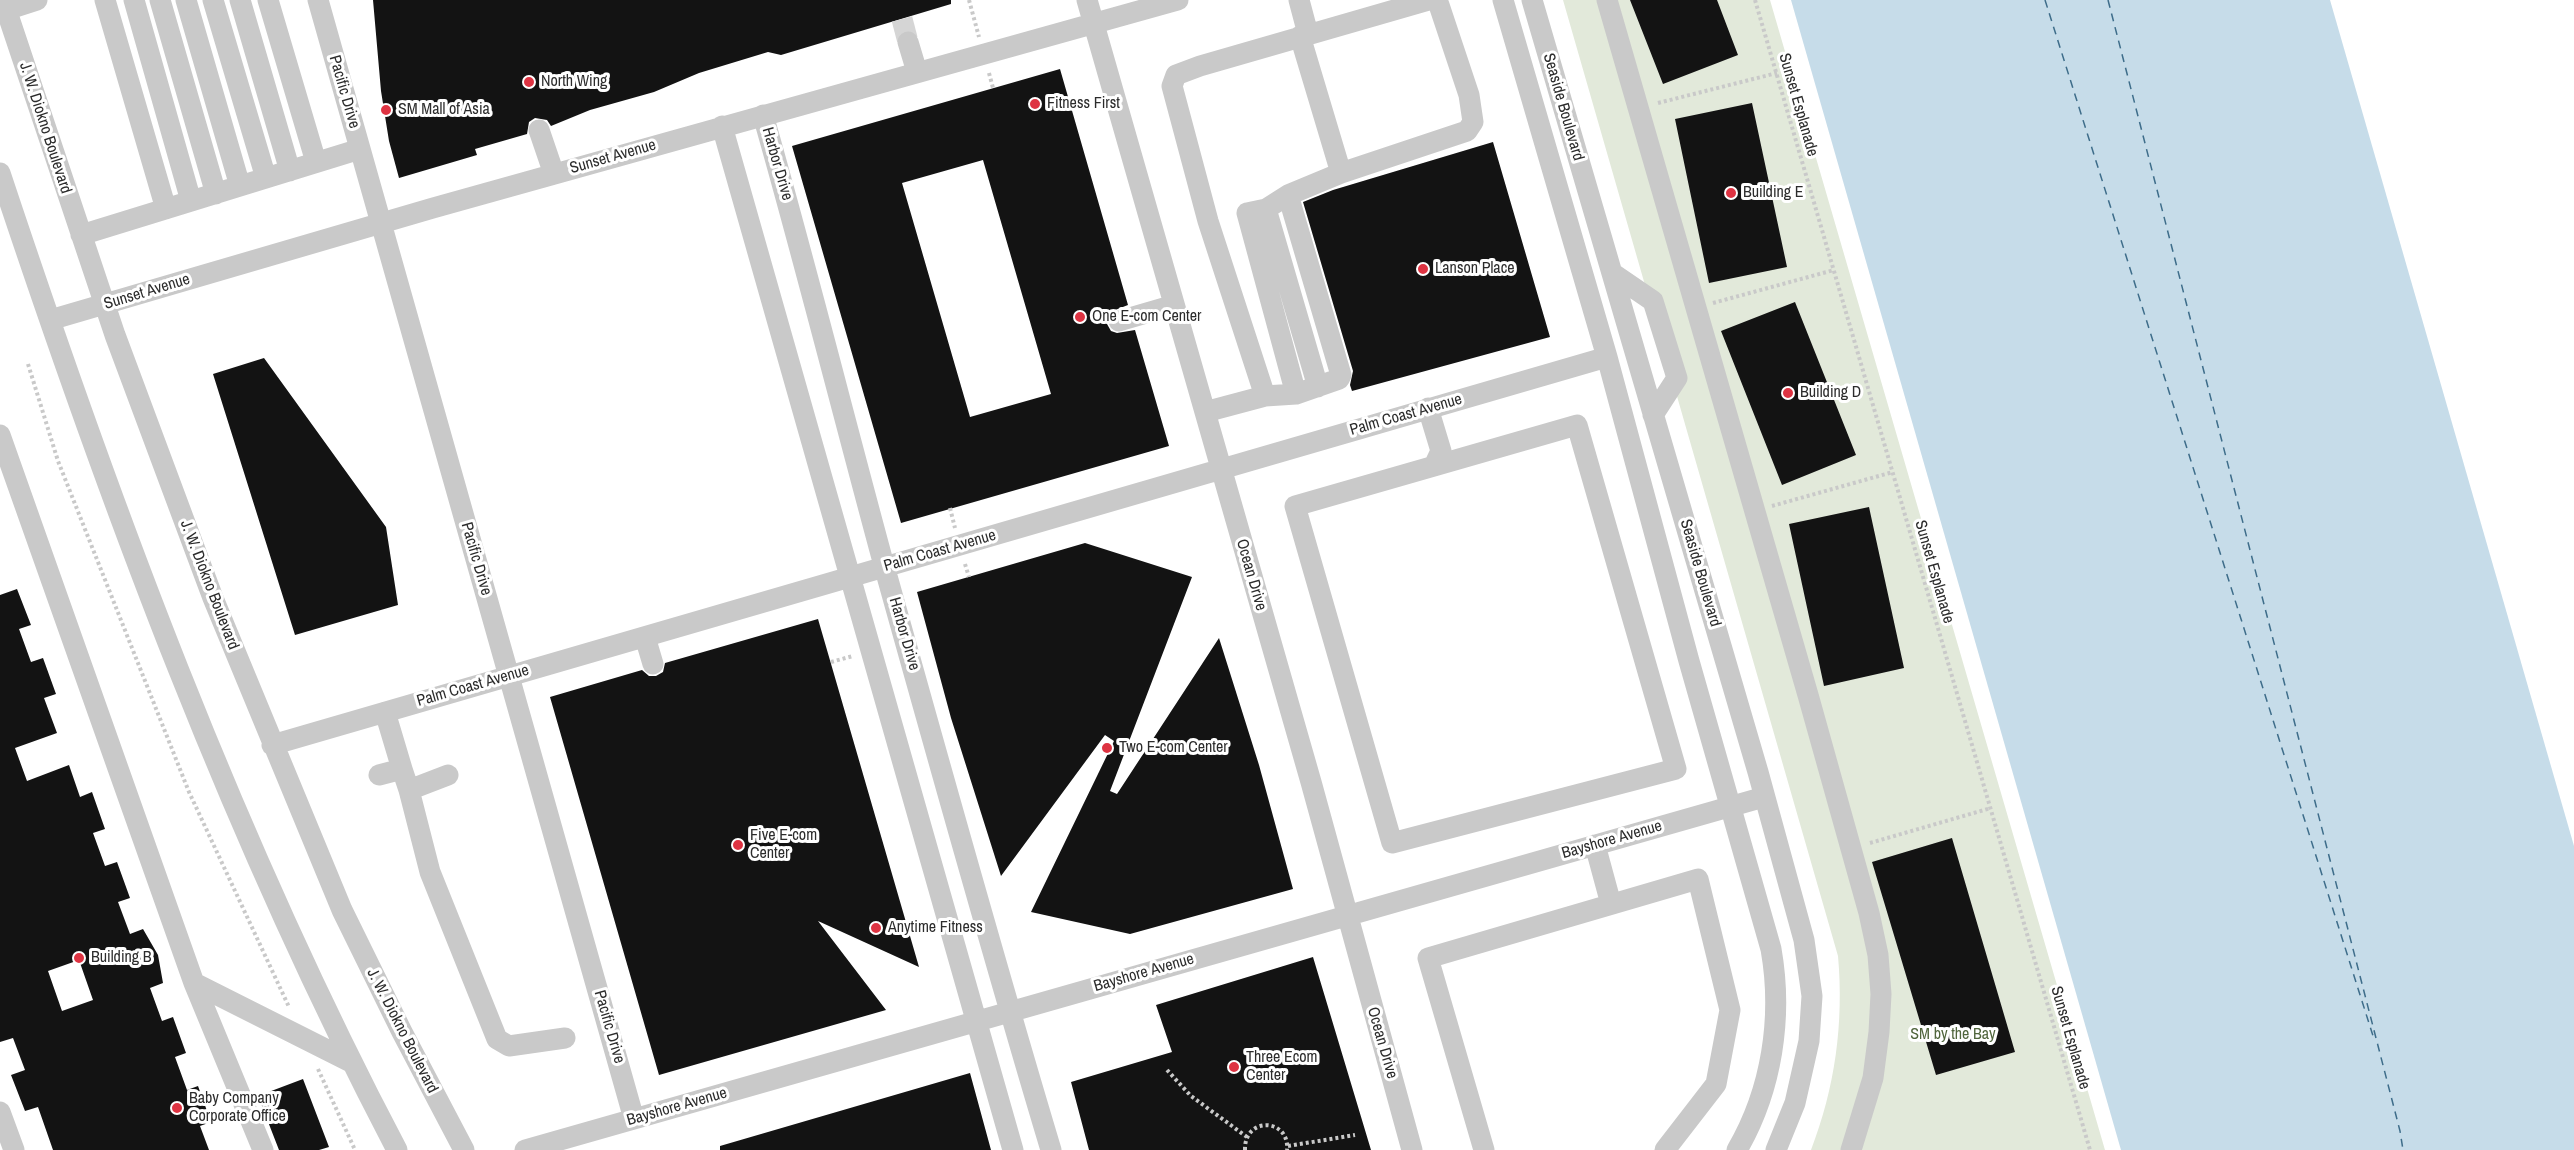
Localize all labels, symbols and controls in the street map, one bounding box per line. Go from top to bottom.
street label: Seaside Boulevard [1538,51,1588,163]
street label: Sunset Esplanade [1774,51,1822,159]
street label: Pacific Drive [324,53,364,131]
street label: J. W. Diokno Boulevard [15,60,75,196]
place label: North Wing [541,72,607,92]
marker: North Wing [522,75,536,89]
place label: Fitness First [1047,94,1120,114]
marker: Fitness First [1028,97,1042,111]
place label: SM Mall of Asia [398,100,490,120]
marker: SM Mall of Asia [379,103,393,117]
street label: Harbor Drive [757,125,797,203]
street label: Sunset Avenue [568,136,658,178]
place label: Building E [1743,183,1804,203]
marker: Building E [1724,186,1738,200]
place label: Lanson Place [1435,259,1515,279]
marker: Lanson Place [1416,262,1430,276]
street label: Sunset Avenue [102,270,192,314]
place label: One E-com Center [1092,307,1201,327]
marker: One E-com Center [1073,310,1087,324]
place label: Building D [1800,383,1861,403]
marker: Building D [1781,386,1795,400]
street label: Palm Coast Avenue [1348,390,1464,440]
street label: Seaside Boulevard [1675,517,1725,629]
street label: J. W. Diokno Boulevard [175,518,243,652]
street label: Sunset Esplanade [1910,518,1958,626]
street label: Pacific Drive [456,520,496,598]
street label: Palm Coast Avenue [882,526,998,576]
street label: Ocean Drive [1232,537,1270,613]
street label: Harbor Drive [884,595,924,673]
street label: Palm Coast Avenue [415,661,531,711]
place label: Two E-com Center [1119,738,1228,758]
marker: Two E-com Center [1100,741,1114,755]
street label: Bayshore Avenue [1560,817,1664,863]
place label: Five E-com Center [750,826,817,864]
marker: Five E-com Center [731,838,745,852]
place label: Anytime Fitness [888,918,983,938]
marker: Anytime Fitness [869,921,883,935]
place label: Building B [91,948,152,968]
street label: Bayshore Avenue [1092,950,1196,996]
marker: Building B [72,951,86,965]
street label: J. W. Diokno Boulevard [362,966,442,1096]
street label: Sunset Esplanade [2046,984,2094,1092]
street label: Pacific Drive [589,988,629,1066]
street label: Ocean Drive [1363,1005,1401,1081]
park label: SM by the Bay [1910,1025,1996,1045]
place label: Three Ecom Center [1246,1048,1317,1086]
marker: Three Ecom Center [1227,1060,1241,1074]
street label: Bayshore Avenue [625,1084,729,1130]
place label: Baby Company Corporate Office [189,1089,286,1127]
marker: Baby Company Corporate Office [170,1101,184,1115]

